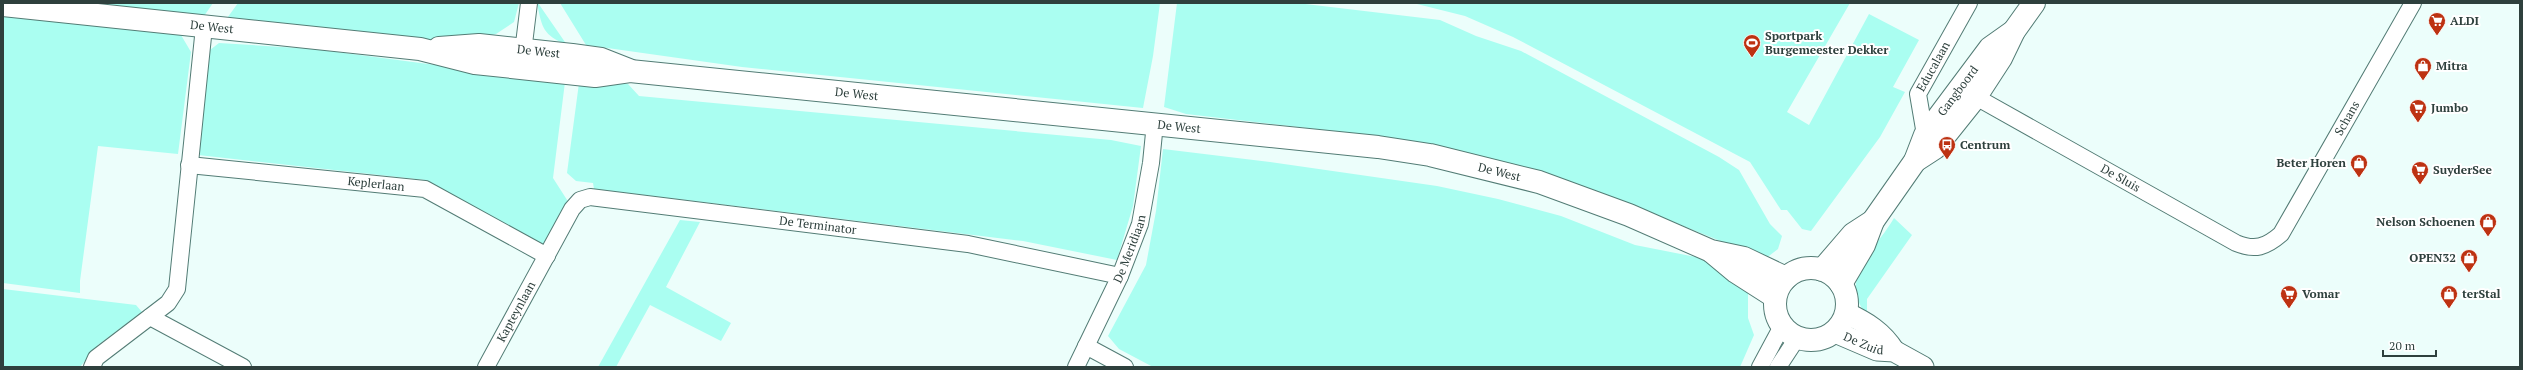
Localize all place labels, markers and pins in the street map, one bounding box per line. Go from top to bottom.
supermarket icon: ALDI [2427,11,2447,36]
place label: ALDI [2450,13,2480,28]
place label: Sportpark Burgemeester Dekker [1765,28,1889,57]
sports icon: Sportpark Burgemeester Dekker [1742,33,1762,58]
shop icon: Mitra [2413,56,2433,81]
place label: Mitra [2436,58,2468,73]
supermarket icon: Jumbo [2408,98,2428,123]
place label: Jumbo [2431,100,2468,115]
bus stop icon: Centrum [1937,135,1957,160]
place label: Centrum [1960,137,2010,152]
shop icon: Beter Horen [2349,153,2369,178]
place label: Beter Horen [2276,155,2346,170]
supermarket icon: SuyderSee [2410,160,2430,185]
place label: SuyderSee [2433,162,2492,177]
shop icon: Nelson Schoenen [2478,212,2498,237]
place label: Nelson Schoenen [2376,214,2475,229]
shop icon: OPEN32 [2459,248,2479,273]
place label: OPEN32 [2409,250,2456,265]
supermarket icon: Vomar [2279,284,2299,309]
shop icon: terStal [2439,284,2459,309]
place label: Vomar [2302,286,2341,301]
place label: terStal [2462,286,2501,301]

